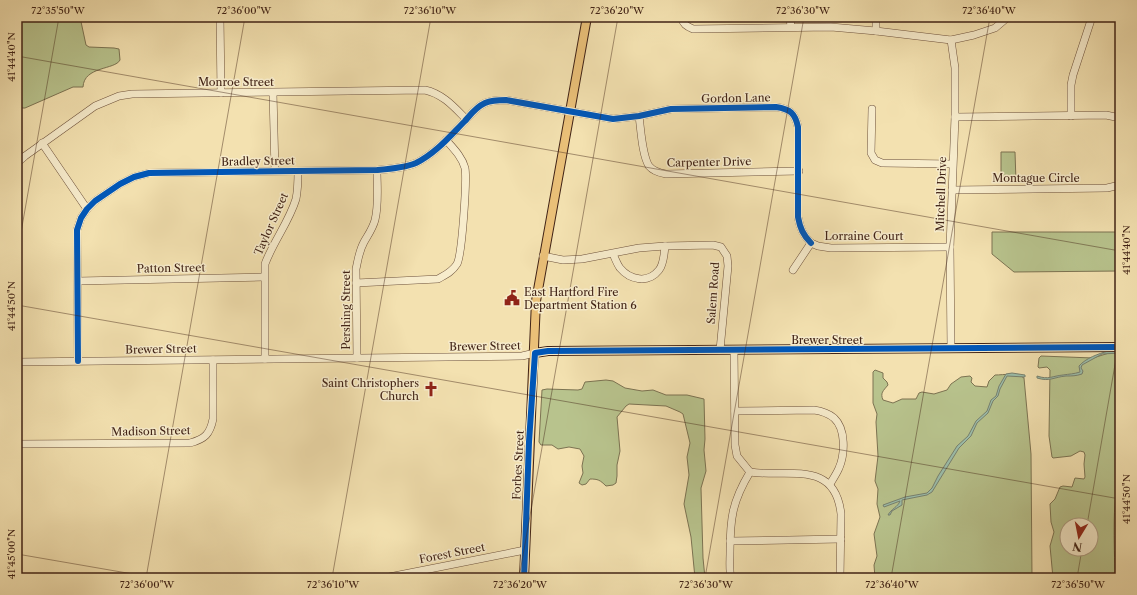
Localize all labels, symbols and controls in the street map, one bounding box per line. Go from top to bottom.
text: 72°35'50"W [31,4,86,17]
text: 72°36'00"W [217,4,272,17]
text: 72°36'10"W [404,4,457,17]
text: 72°36'20"W [590,4,645,17]
text: 72°36'30"W [776,4,831,17]
text: 72°36'40"W [962,4,1017,17]
text: 41°44'40"N [5,32,18,82]
street label: Monroe Street [198,75,274,89]
street label: Gordon Lane [701,90,771,106]
street label: Bradley Street [221,153,295,169]
street label: Carpenter Drive [667,154,751,170]
street label: Mitchell Drive [933,156,949,232]
street label: Montague Circle [992,171,1080,185]
street label: Taylor Street [251,190,291,258]
text: 41°44'40"N [1120,225,1133,275]
street label: Lorraine Court [825,229,904,243]
street label: Patton Street [137,260,205,276]
street label: Salem Road [704,261,722,324]
street label: Pershing Street [339,270,353,350]
text: 41°44'50"N [5,281,18,331]
place label: East Hartford Fire Department Station 6 [524,285,637,312]
public building icon: East Hartford Fire Department Station 6 [503,289,521,307]
street label: Brewer Street [791,333,863,347]
street label: Brewer Street [449,338,521,354]
street label: Brewer Street [125,341,197,357]
place label: Saint Christophers Church [322,376,419,403]
church icon: Saint Christophers Church [422,380,440,398]
street label: Madison Street [111,423,191,439]
street label: Forbes Street [509,430,527,500]
text: 41°44'50"N [1120,474,1133,524]
north arrow [1059,517,1099,557]
text: 41°45'00"N [5,529,18,579]
text: N [1071,539,1083,555]
street label: Forest Street [418,540,486,566]
text: 72°36'00"W [120,578,175,591]
text: 72°36'10"W [307,578,360,591]
text: 72°36'20"W [493,578,548,591]
text: 72°36'30"W [679,578,734,591]
text: 72°36'40"W [865,578,920,591]
text: 72°36'50"W [1051,578,1106,591]

